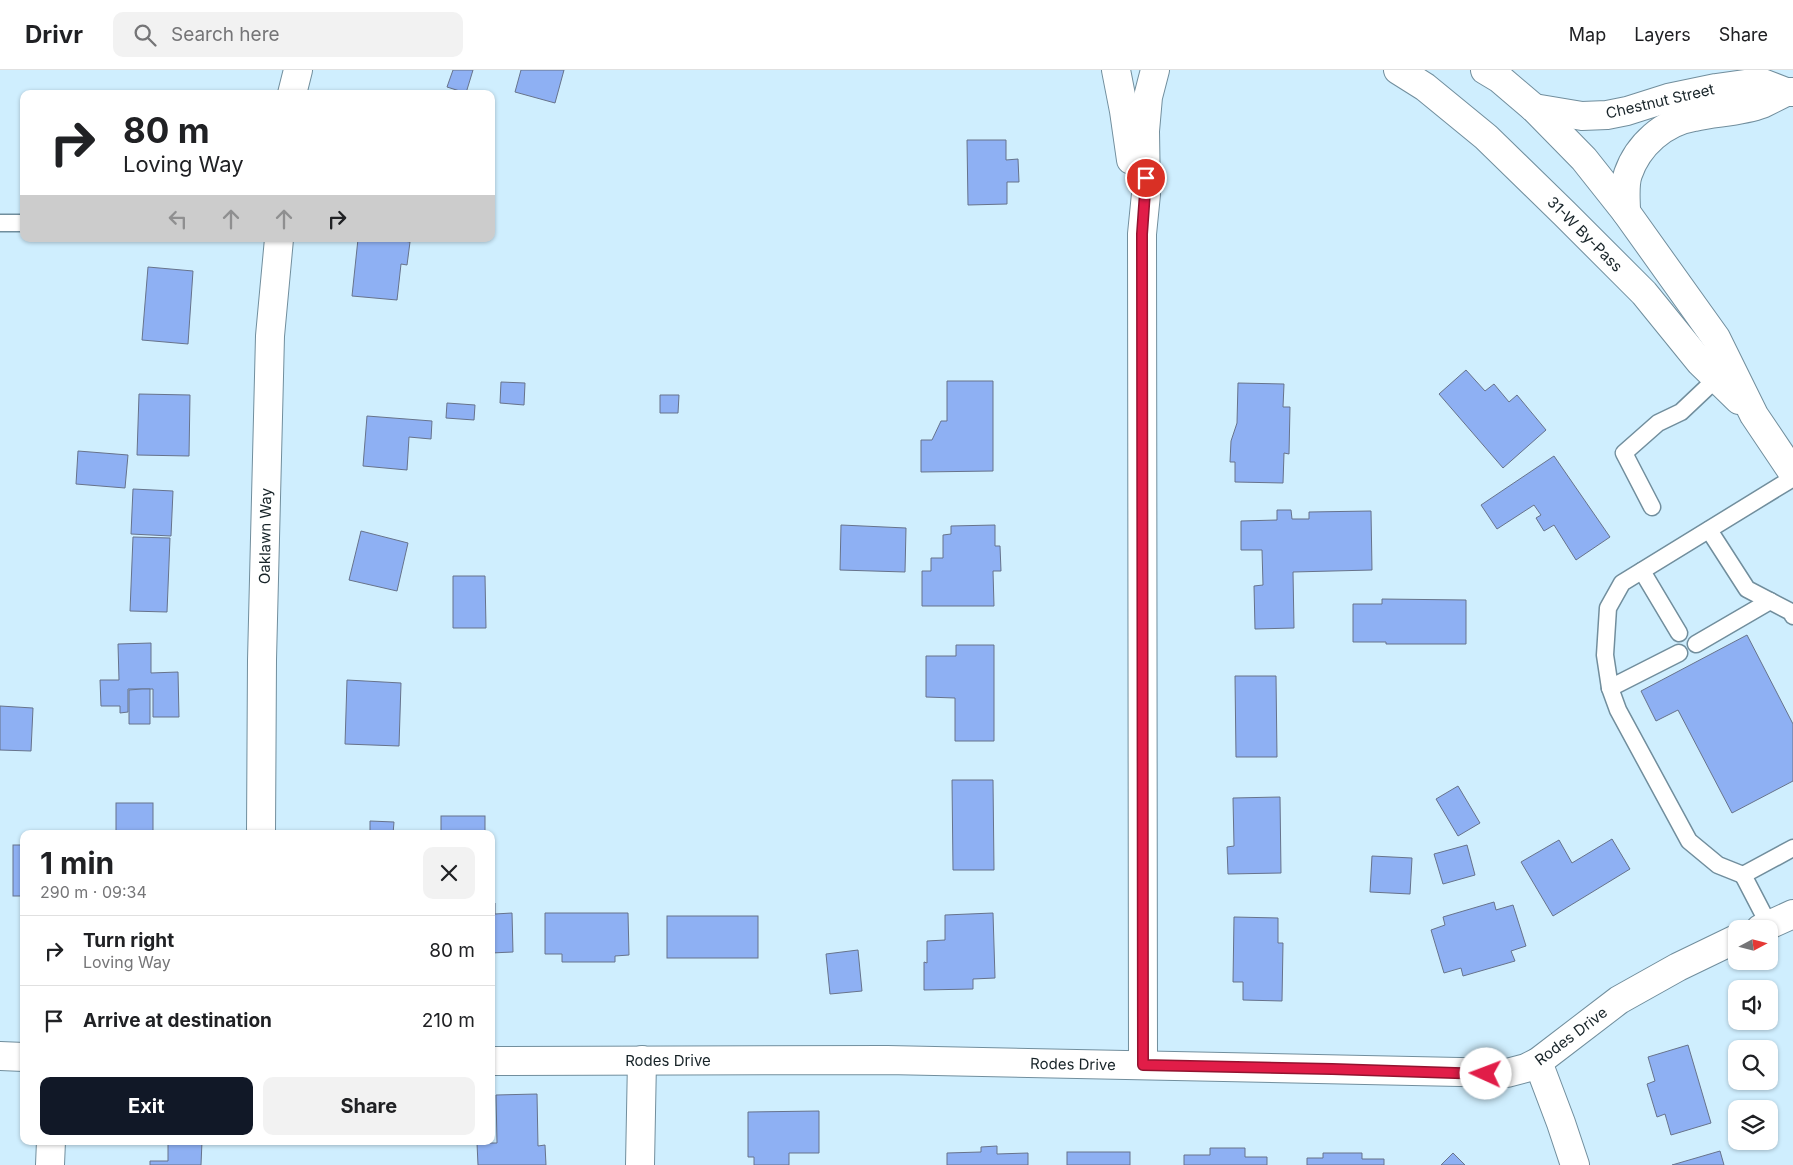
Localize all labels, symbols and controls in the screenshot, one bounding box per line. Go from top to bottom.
search box [113,12,463,57]
text: Drivr [25,20,83,49]
icon: search [131,21,159,49]
text: Search here [171,23,280,46]
text: Map [1569,24,1606,45]
text: Layers [1634,24,1691,45]
text: Share [1719,24,1768,45]
street label: Chestnut Street [1604,79,1716,123]
text: 80 m [123,109,210,151]
icon: right [40,110,105,175]
text: Loving Way [123,151,244,177]
pin [1125,157,1167,199]
icon: arrive [1132,164,1160,192]
street label: 31-W By-Pass [1543,192,1627,276]
icon: left [164,205,192,233]
icon: ahead [217,205,245,233]
icon: ahead [270,205,298,233]
icon: right [323,205,351,233]
street label: Oaklawn Way [255,487,275,584]
text: 1 min [40,845,114,881]
button: close [423,847,475,899]
text: 290 m · 09:34 [40,882,147,902]
north arrow [1728,920,1778,970]
map controls [1728,920,1778,1150]
text: Turn right [83,929,174,952]
icon: right [40,937,68,965]
text: 80 m [429,939,475,962]
text: Loving Way [83,952,171,972]
button: sound [1728,980,1778,1030]
street label: Rodes Drive [1531,1003,1611,1069]
icon: arrive [40,1007,68,1035]
text: Arrive at destination [83,1009,272,1032]
text: 210 m [422,1009,475,1032]
button: search [1728,1040,1778,1090]
position arrow [1459,1047,1511,1099]
street label: Rodes Drive [625,1051,711,1070]
street label: Rodes Drive [1030,1054,1116,1074]
button: Exit [40,1077,253,1135]
button: Share [263,1077,475,1135]
button: layers [1728,1100,1778,1150]

